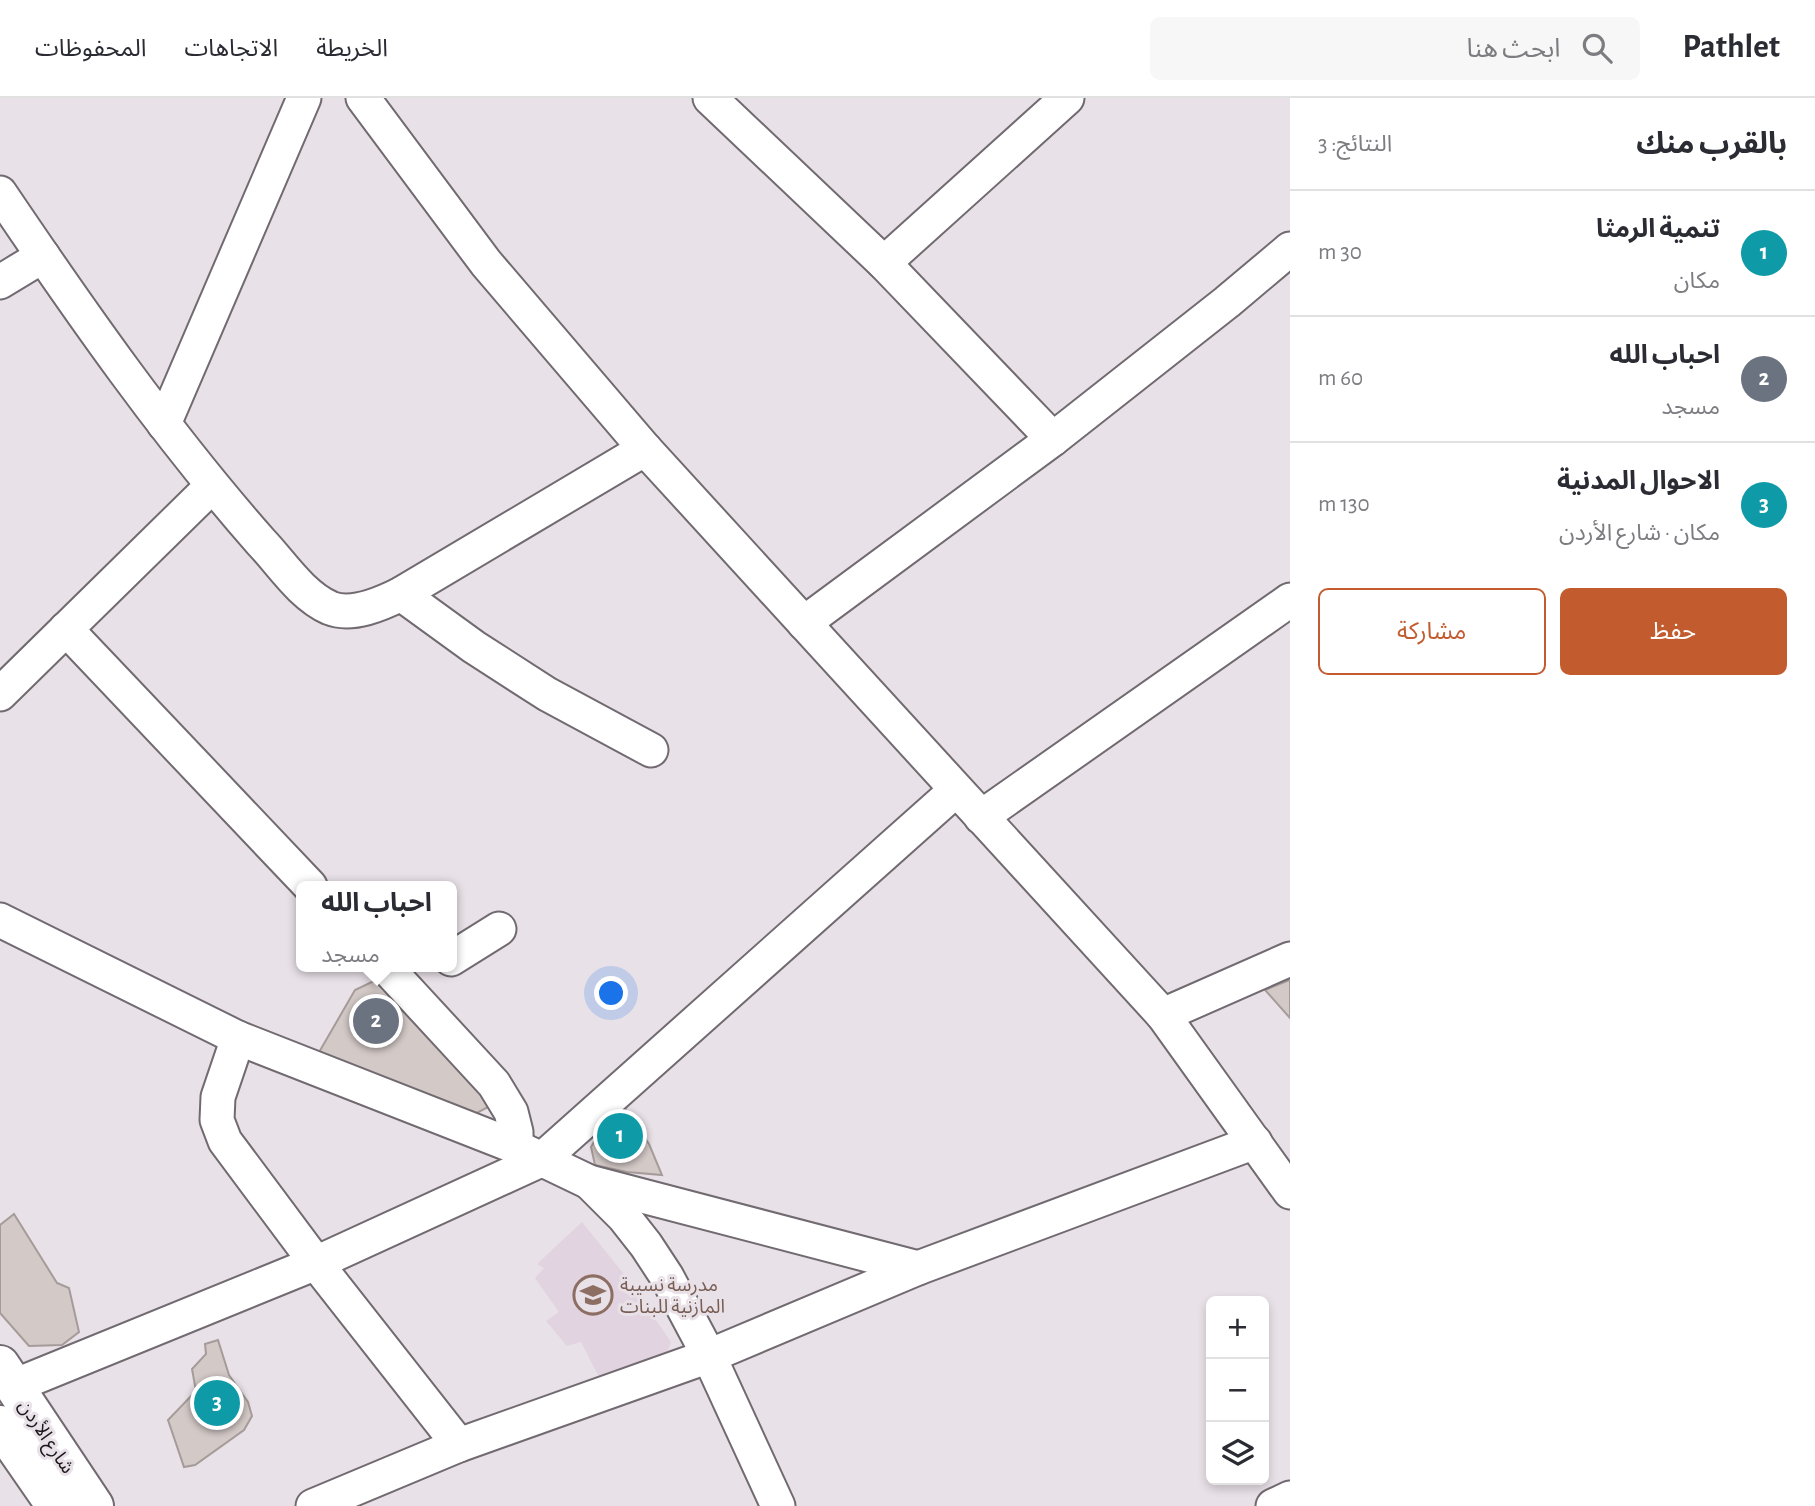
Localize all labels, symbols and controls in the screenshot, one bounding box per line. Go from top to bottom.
search box [1150,17,1640,80]
icon: search [1578,29,1616,67]
text: Pathlet [1682,31,1780,64]
text: ابحث هنا [1467,36,1560,62]
text: المحفوظات [35,37,146,61]
text: الاتجاهات [184,37,278,61]
text: الخريطة [316,37,388,61]
text: بالقرب منك [1636,129,1787,159]
text: النتائج: 3 [1318,133,1392,156]
text: تنمية الرمثا [1596,216,1720,242]
text: 30 m [1318,241,1362,264]
text: 1 [1760,241,1768,264]
text: مكان [1674,270,1720,293]
text: احباب الله [1610,342,1720,368]
text: 60 m [1318,367,1363,390]
text: 2 [1759,367,1769,390]
text: مسجد [1661,396,1720,419]
text: الاحوال المدنية [1557,468,1720,494]
text: 130 m [1318,493,1370,516]
text: 3 [1759,493,1769,516]
text: مكان · شارع الأردن [1559,522,1720,545]
button: مشاركة [1318,588,1546,675]
button: حفظ [1560,588,1787,675]
popup [296,881,457,972]
text: احباب الله [321,890,432,916]
text: مسجد [321,944,380,967]
your location [594,976,628,1010]
pin: 2 [353,995,399,1047]
pin: 1 [597,1110,643,1162]
school or university icon: مدرسة نسيبة المازنية للبنات [572,1274,614,1316]
place label: مدرسة نسيبة المازنية للبنات [620,1276,725,1318]
map controls [1206,1296,1269,1485]
button: + [1206,1296,1269,1359]
button: − [1206,1359,1269,1422]
pin: 3 [194,1377,240,1429]
street label: شارع الأردن [12,1396,78,1479]
button: layers [1206,1422,1269,1485]

